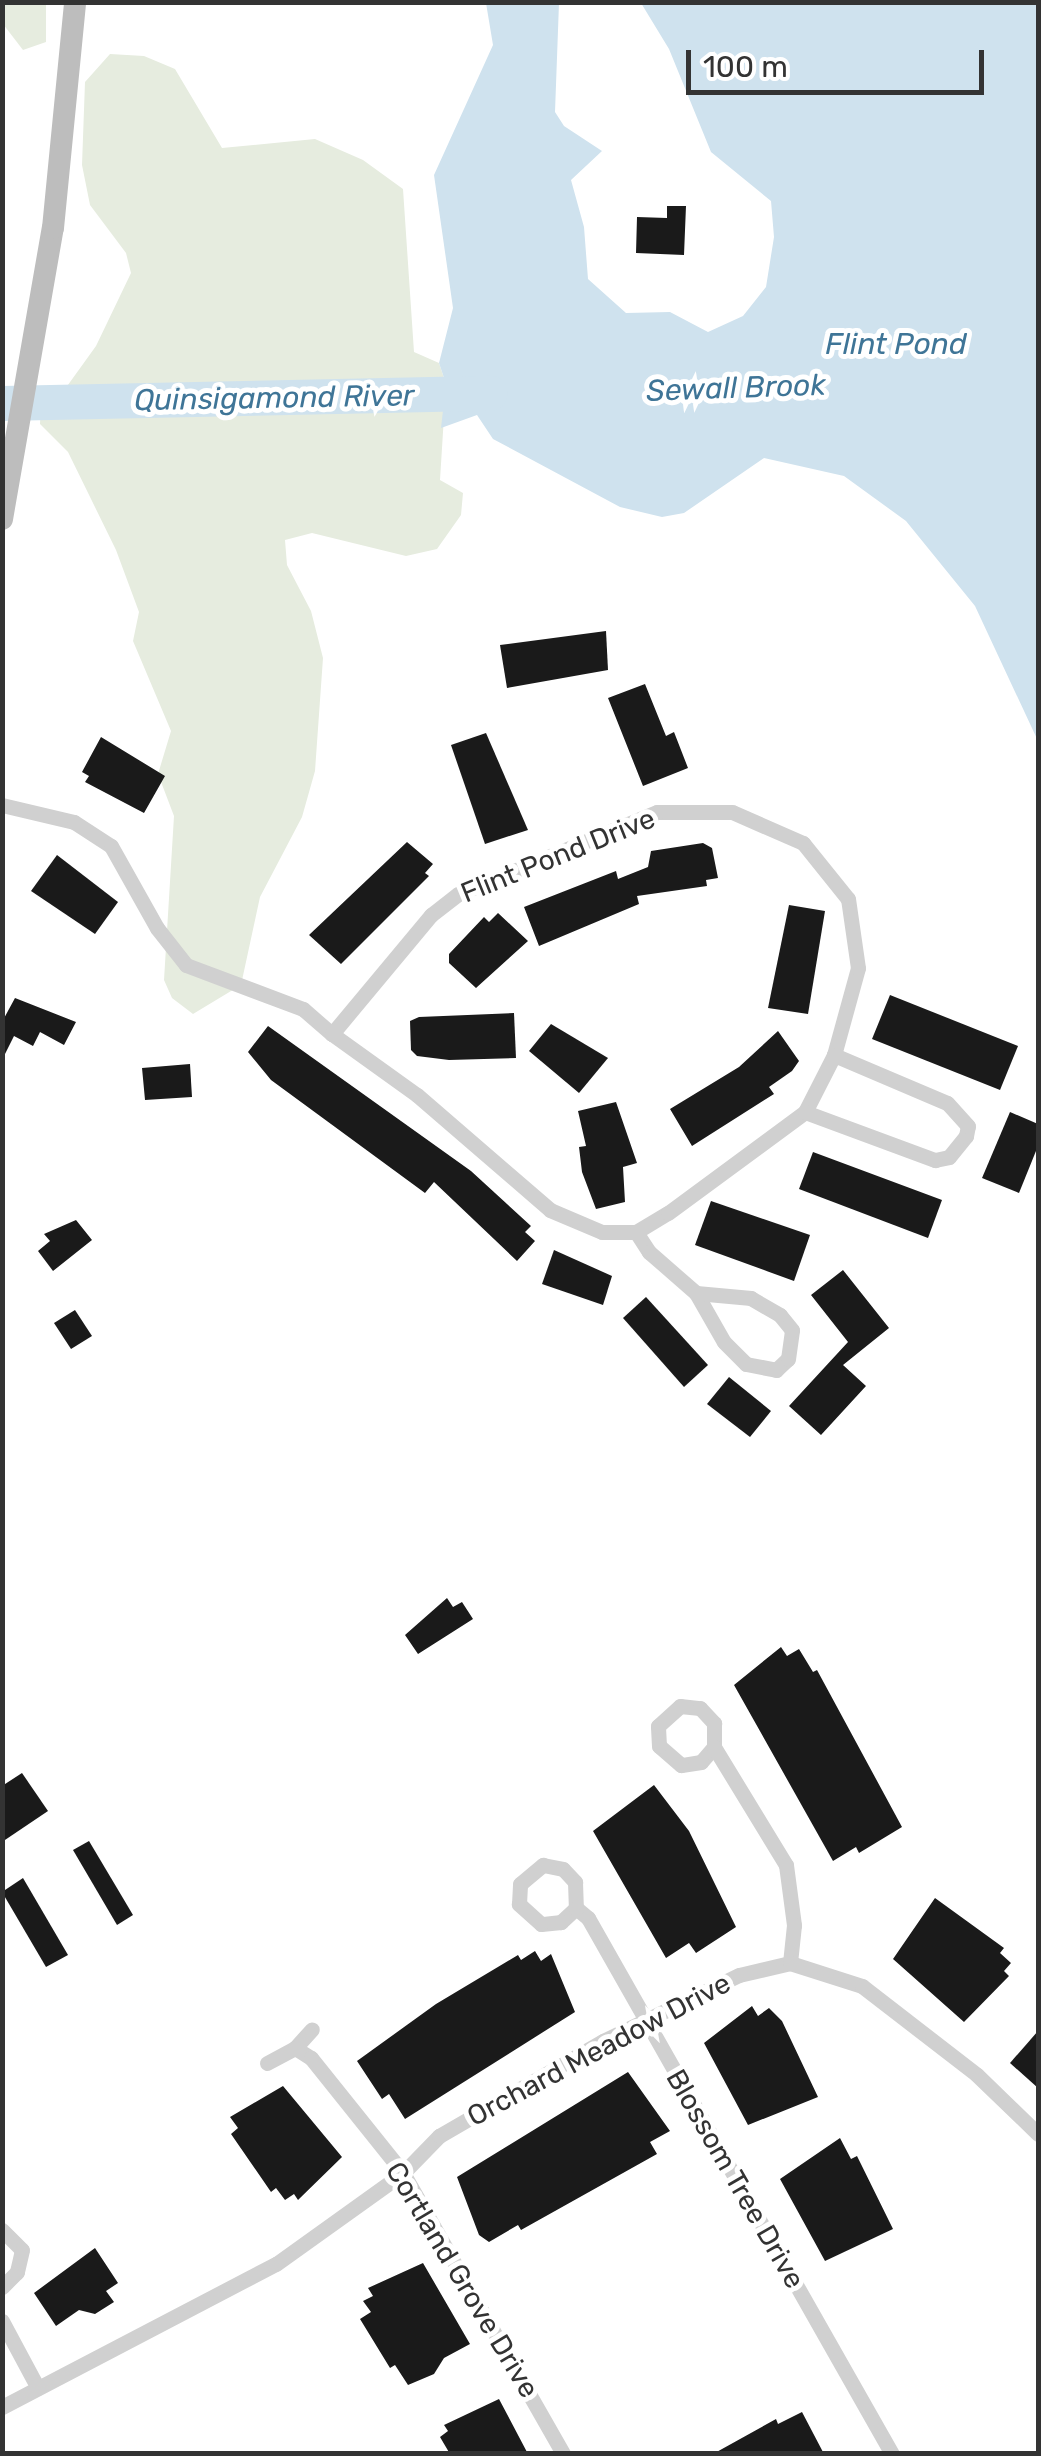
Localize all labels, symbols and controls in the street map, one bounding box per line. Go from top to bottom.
scale bar [691,30,988,92]
text: 100 m [703,49,788,85]
water label: Flint Pond [825,326,967,362]
water label: Sewall Brook [645,367,827,409]
water label: Quinsigamond River [134,378,414,418]
street label: Flint Pond Drive [456,802,660,910]
street label: Orchard Meadow Drive [462,1966,736,2134]
street label: Blossom Tree Drive [658,2063,812,2295]
street label: Cortland Grove Drive [378,2156,546,2404]

